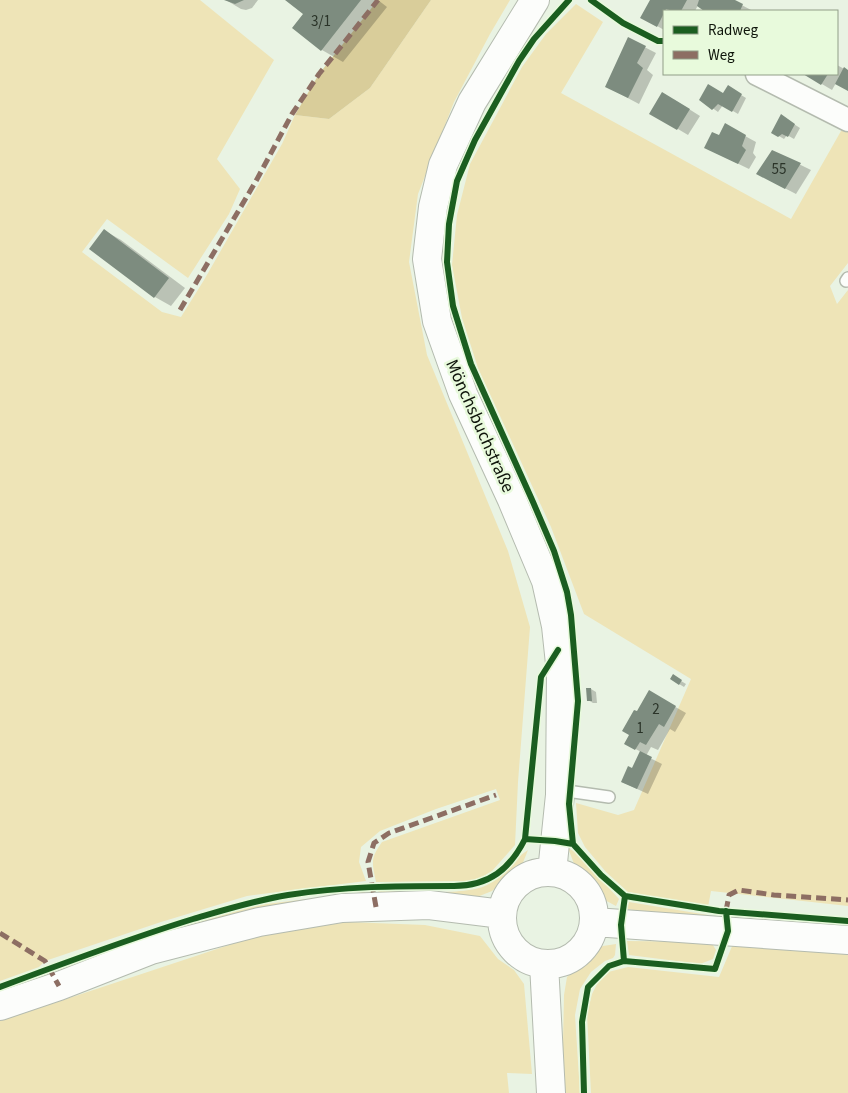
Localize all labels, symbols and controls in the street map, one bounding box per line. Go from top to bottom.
legend [663,10,838,75]
house number: 3/1 [311,11,331,32]
text: Radweg [708,20,758,41]
text: Weg [708,45,735,66]
house number: 55 [772,159,786,180]
street label: Mönchsbuchstraße [439,355,521,497]
house number: 2 [652,699,660,720]
house number: 1 [636,718,644,739]

